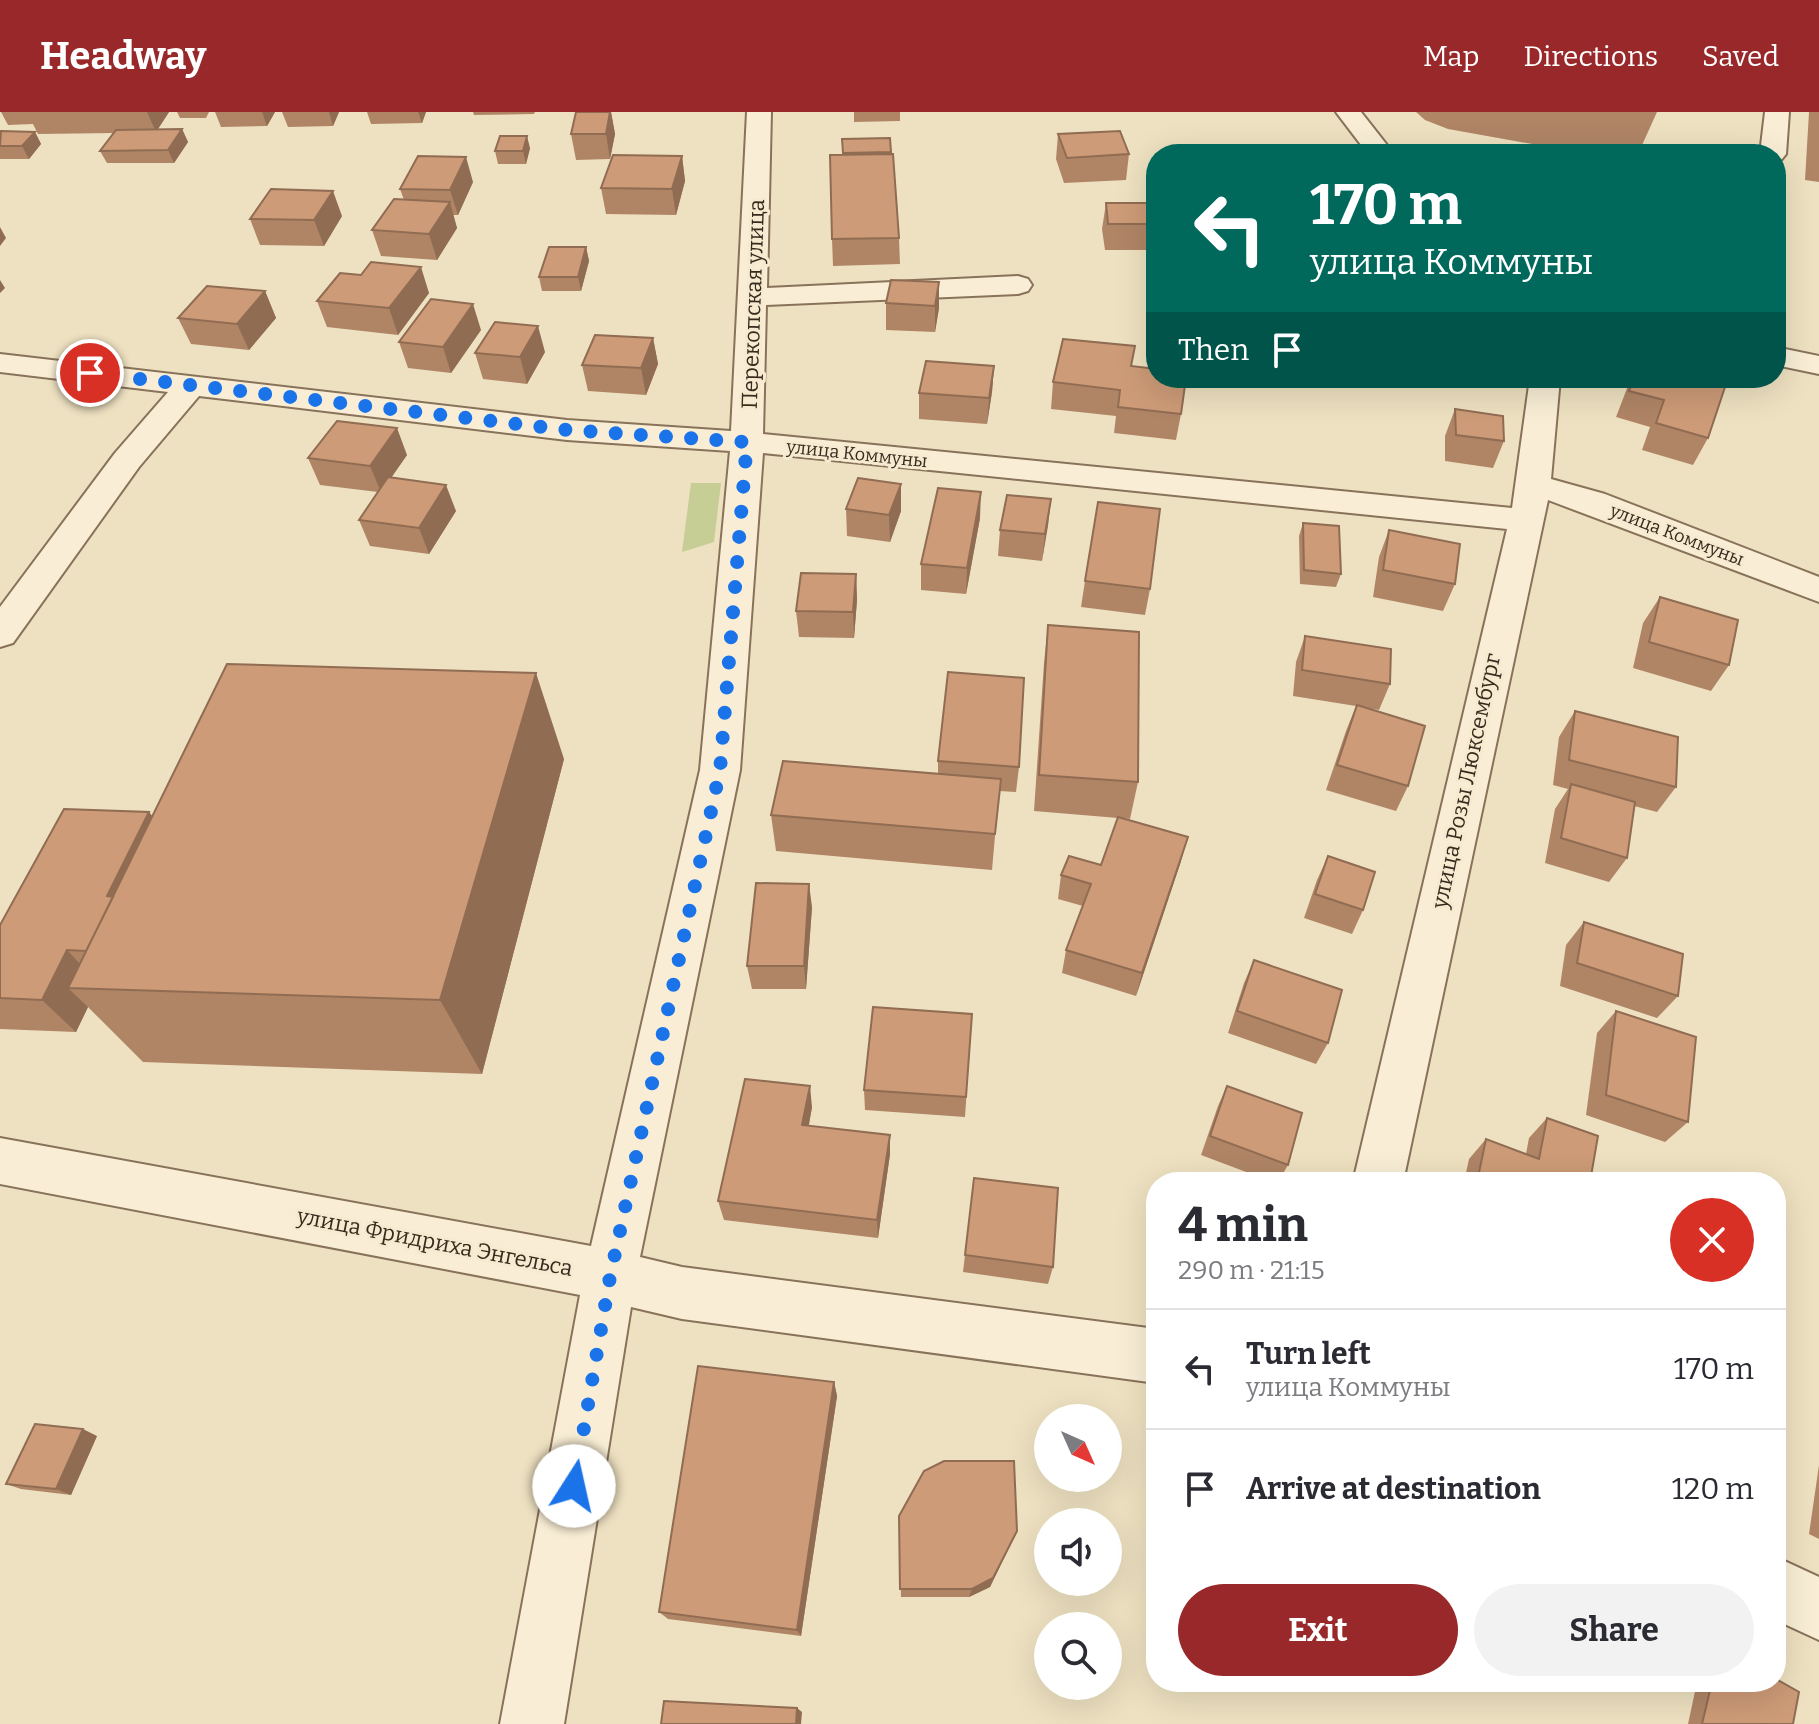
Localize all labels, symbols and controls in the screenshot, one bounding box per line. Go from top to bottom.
text: Headway [40,33,206,79]
text: Map [1423,40,1479,73]
text: Directions [1523,40,1658,73]
text: Saved [1702,40,1779,73]
text: 170 m [1310,172,1462,239]
icon: left [1178,176,1282,280]
street label: Перекопская улица [736,199,770,409]
text: улица Коммуны [1310,240,1593,284]
icon: arrive [1265,328,1309,372]
text: Then [1178,332,1249,368]
pin [56,339,124,407]
icon: arrive [68,351,112,395]
street label: улица Коммуны [784,436,929,472]
street label: улица Коммуны [1606,499,1747,571]
street label: улица Розы Люксембург [1426,650,1506,912]
text: 4 min [1178,1196,1308,1254]
button: close [1670,1198,1754,1282]
street label: улица Фридриха Энгельса [294,1202,575,1282]
text: 290 m · 21:15 [1178,1255,1325,1286]
text: Turn left [1246,1336,1371,1372]
icon: left [1178,1347,1222,1391]
text: 170 m [1674,1351,1754,1387]
text: улица Коммуны [1246,1372,1451,1403]
north arrow [1034,1404,1122,1492]
map controls [1034,1404,1122,1700]
position arrow [532,1444,616,1528]
icon: arrive [1178,1467,1222,1511]
text: Arrive at destination [1246,1471,1541,1507]
text: 120 m [1672,1471,1754,1507]
button: sound [1034,1508,1122,1596]
button: Exit [1178,1584,1458,1676]
button: Share [1474,1584,1754,1676]
button: search [1034,1612,1122,1700]

